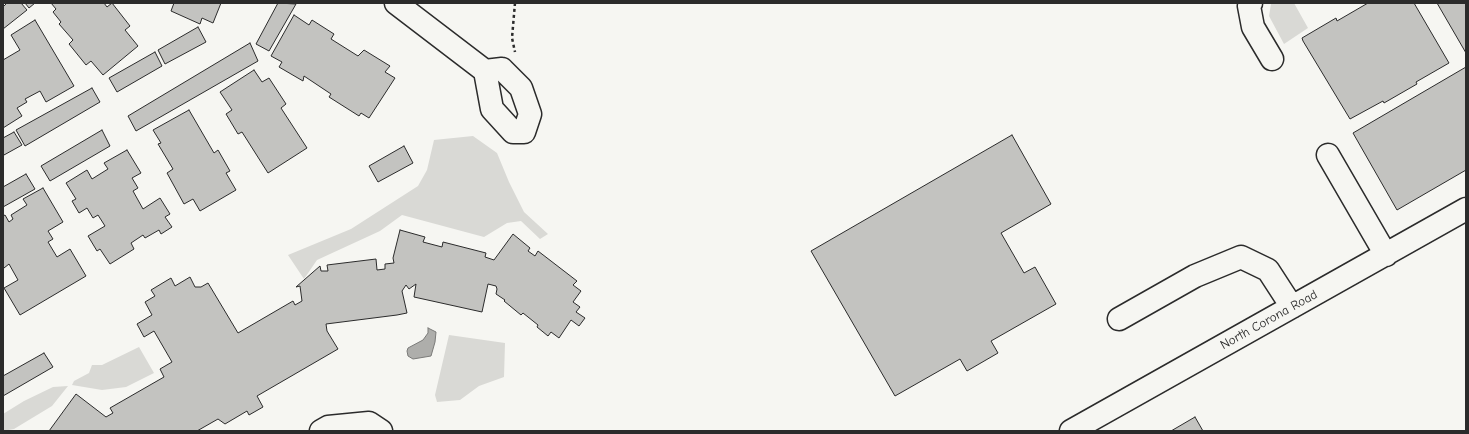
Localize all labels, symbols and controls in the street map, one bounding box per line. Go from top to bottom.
street label: North Corona Road [1218,287,1320,353]

